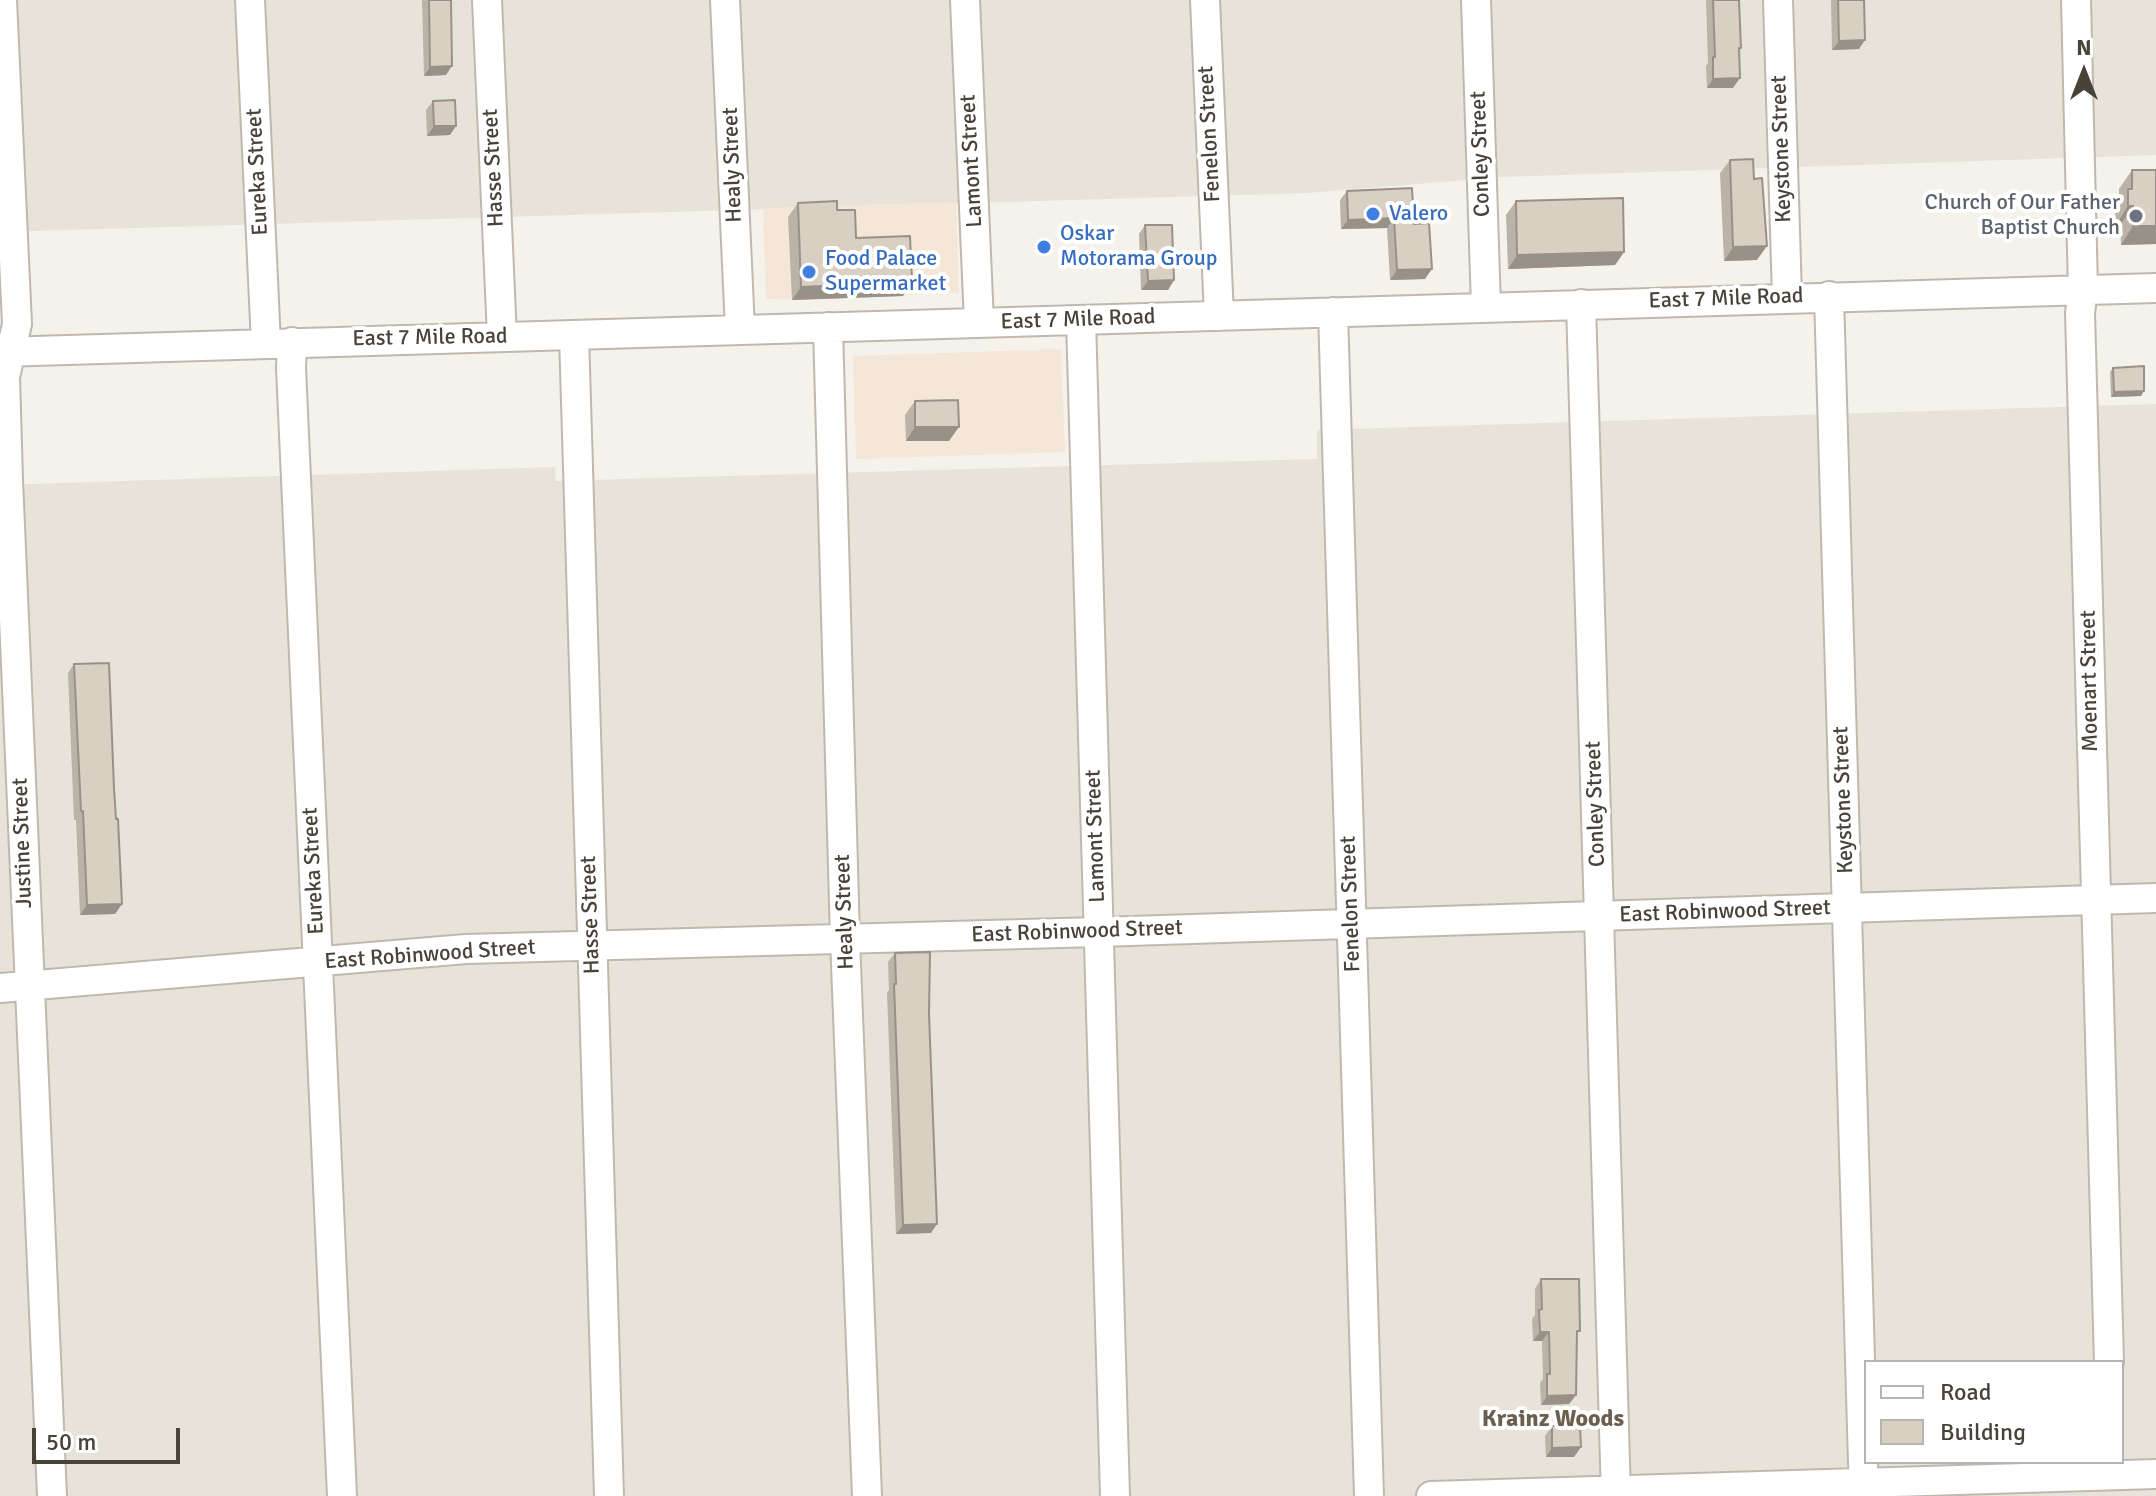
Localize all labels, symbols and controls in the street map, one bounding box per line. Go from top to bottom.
north arrow [2044,32,2124,112]
text: N [2076,34,2092,61]
street label: Fenelon Street [1193,65,1227,203]
street label: Keystone Street [1766,75,1798,223]
street label: Conley Street [1466,91,1496,217]
street label: Lamont Street [955,94,989,228]
street label: Healy Street [718,107,748,223]
street label: Eureka Street [241,108,275,236]
street label: Hasse Street [478,108,510,228]
place label: Church of Our Father Baptist Church [1924,190,2120,242]
place label: Valero [1389,201,1448,227]
marker: Valero [1364,205,1382,223]
marker: Church of Our Father Baptist Church [2127,207,2145,225]
place label: Oskar Motorama Group [1060,221,1218,272]
marker: Oskar Motorama Group [1035,238,1053,256]
place label: Food Palace Supermarket [825,246,946,298]
marker: Food Palace Supermarket [800,263,818,281]
street label: East 7 Mile Road [1648,283,1804,315]
street label: East 7 Mile Road [1000,304,1156,336]
street label: East 7 Mile Road [352,323,508,353]
street label: Moenart Street [2076,610,2104,752]
street label: Keystone Street [1828,726,1860,874]
street label: Conley Street [1581,741,1611,867]
street label: Lamont Street [1080,769,1112,903]
street label: Justine Street [8,777,38,909]
street label: Eureka Street [297,807,331,935]
street label: Fenelon Street [1335,835,1367,973]
street label: Healy Street [830,854,860,970]
street label: Hasse Street [576,855,606,975]
street label: East Robinwood Street [1619,895,1831,929]
street label: East Robinwood Street [971,915,1183,949]
street label: East Robinwood Street [324,934,536,976]
legend [1864,1360,2124,1464]
text: Road [1940,1377,1991,1407]
district label: Krainz Woods [1482,1406,1624,1434]
scale bar [36,1412,184,1462]
text: Building [1940,1417,2026,1447]
text: 50 m [46,1427,96,1457]

